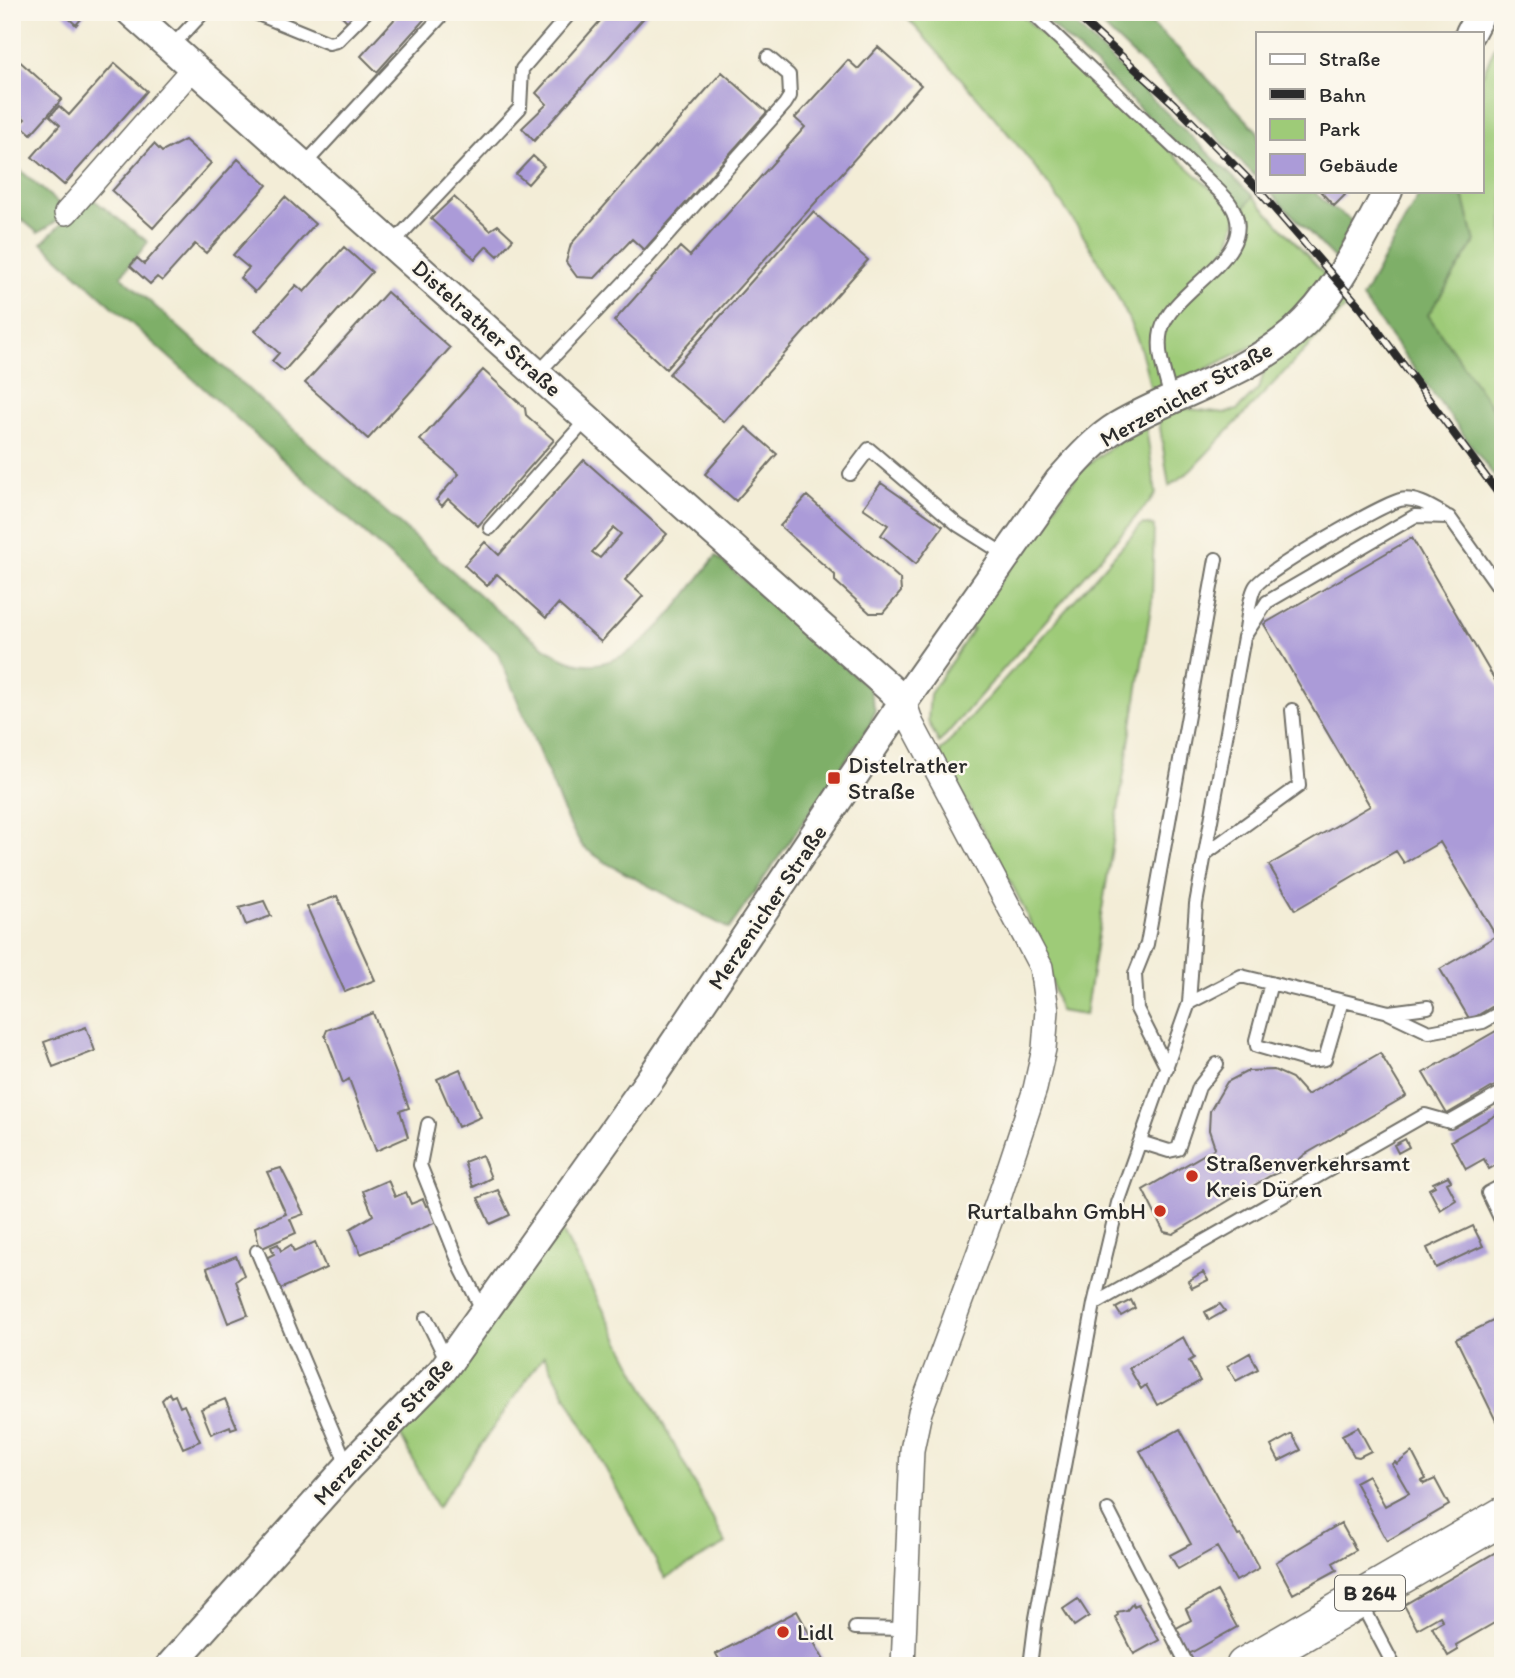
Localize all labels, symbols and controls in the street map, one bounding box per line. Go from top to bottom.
legend [1256,32,1484,192]
text: Straße [1319,46,1380,71]
text: Bahn [1319,82,1366,107]
text: Park [1319,116,1361,141]
text: Gebäude [1319,152,1398,177]
street label: Distelrather Straße [406,253,568,403]
street label: Merzenicher Straße [1095,335,1277,453]
place label: Distelrather Straße [848,751,967,805]
marker: Distelrather Straße [826,770,842,786]
street label: Merzenicher Straße [701,819,833,995]
place label: Straßenverkehrsamt Kreis Düren [1206,1149,1411,1203]
marker: Straßenverkehrsamt Kreis Düren [1184,1168,1200,1184]
place label: Rurtalbahn GmbH [967,1197,1146,1225]
marker: Rurtalbahn GmbH [1152,1203,1168,1219]
street label: Merzenicher Straße [307,1351,459,1511]
road number: B 264 [1335,1576,1405,1610]
place label: Lidl [797,1618,834,1646]
marker: Lidl [775,1624,791,1640]

